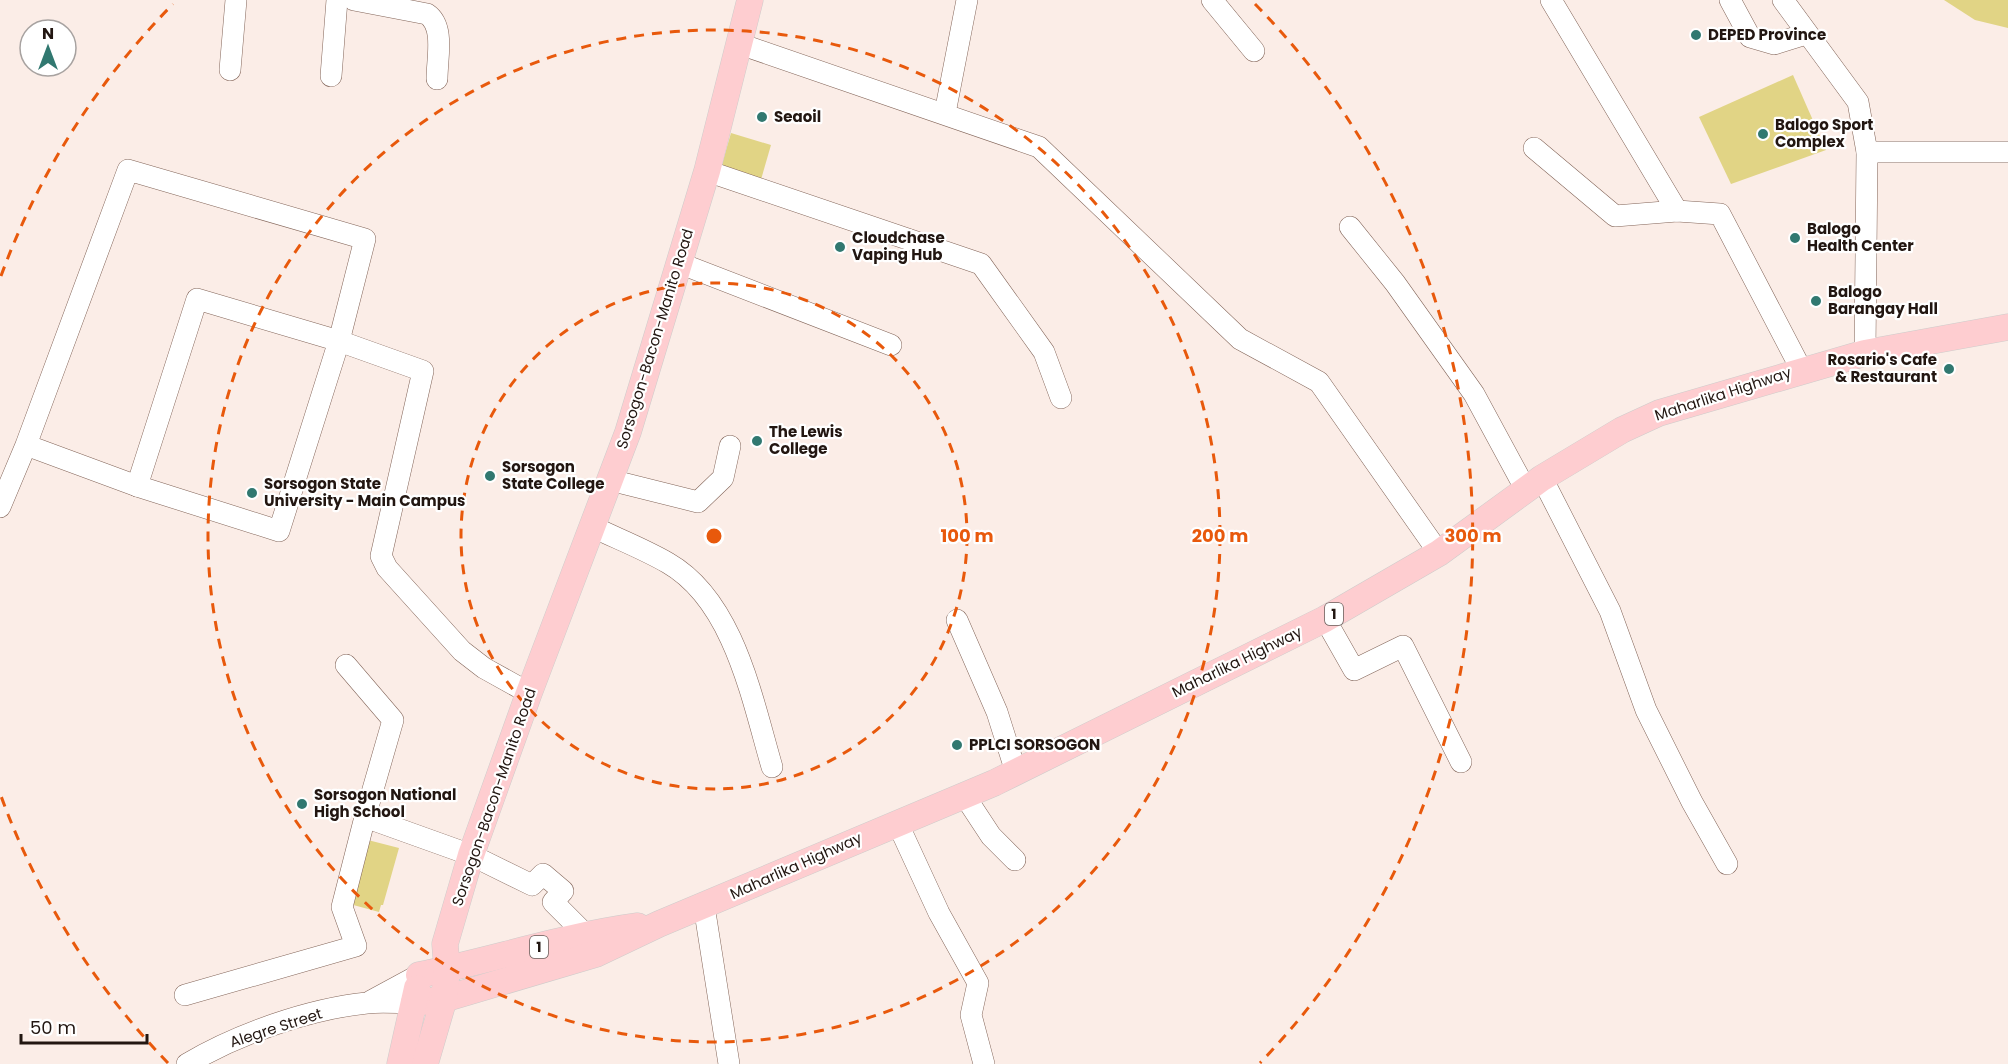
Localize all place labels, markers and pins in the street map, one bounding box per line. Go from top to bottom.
place label: DEPED Province [1708,24,1826,45]
marker: DEPED Province [1689,28,1703,42]
place label: Seaoil [774,106,821,127]
marker: Seaoil [755,110,769,124]
place label: Balogo Sport Complex [1775,114,1873,152]
marker: Balogo Sport Complex [1756,127,1770,141]
place label: Balogo Health Center [1807,218,1914,256]
place label: Cloudchase Vaping Hub [852,227,945,265]
marker: Balogo Health Center [1788,231,1802,245]
marker: Cloudchase Vaping Hub [833,240,847,254]
place label: Balogo Barangay Hall [1828,281,1938,319]
marker: Balogo Barangay Hall [1809,294,1823,308]
place label: Rosario's Cafe & Restaurant [1828,349,1937,387]
marker: Rosario's Cafe & Restaurant [1942,362,1956,376]
place label: The Lewis College [769,421,843,459]
marker: The Lewis College [750,434,764,448]
place label: Sorsogon State College [502,456,605,494]
marker: Sorsogon State College [483,469,497,483]
place label: Sorsogon State University - Main Campus [264,473,465,511]
marker: Sorsogon State University - Main Campus [245,486,259,500]
centre of rings [704,526,724,546]
place label: PPLCI SORSOGON [969,734,1100,755]
marker: PPLCI SORSOGON [950,738,964,752]
place label: Sorsogon National High School [314,784,456,822]
marker: Sorsogon National High School [295,797,309,811]

